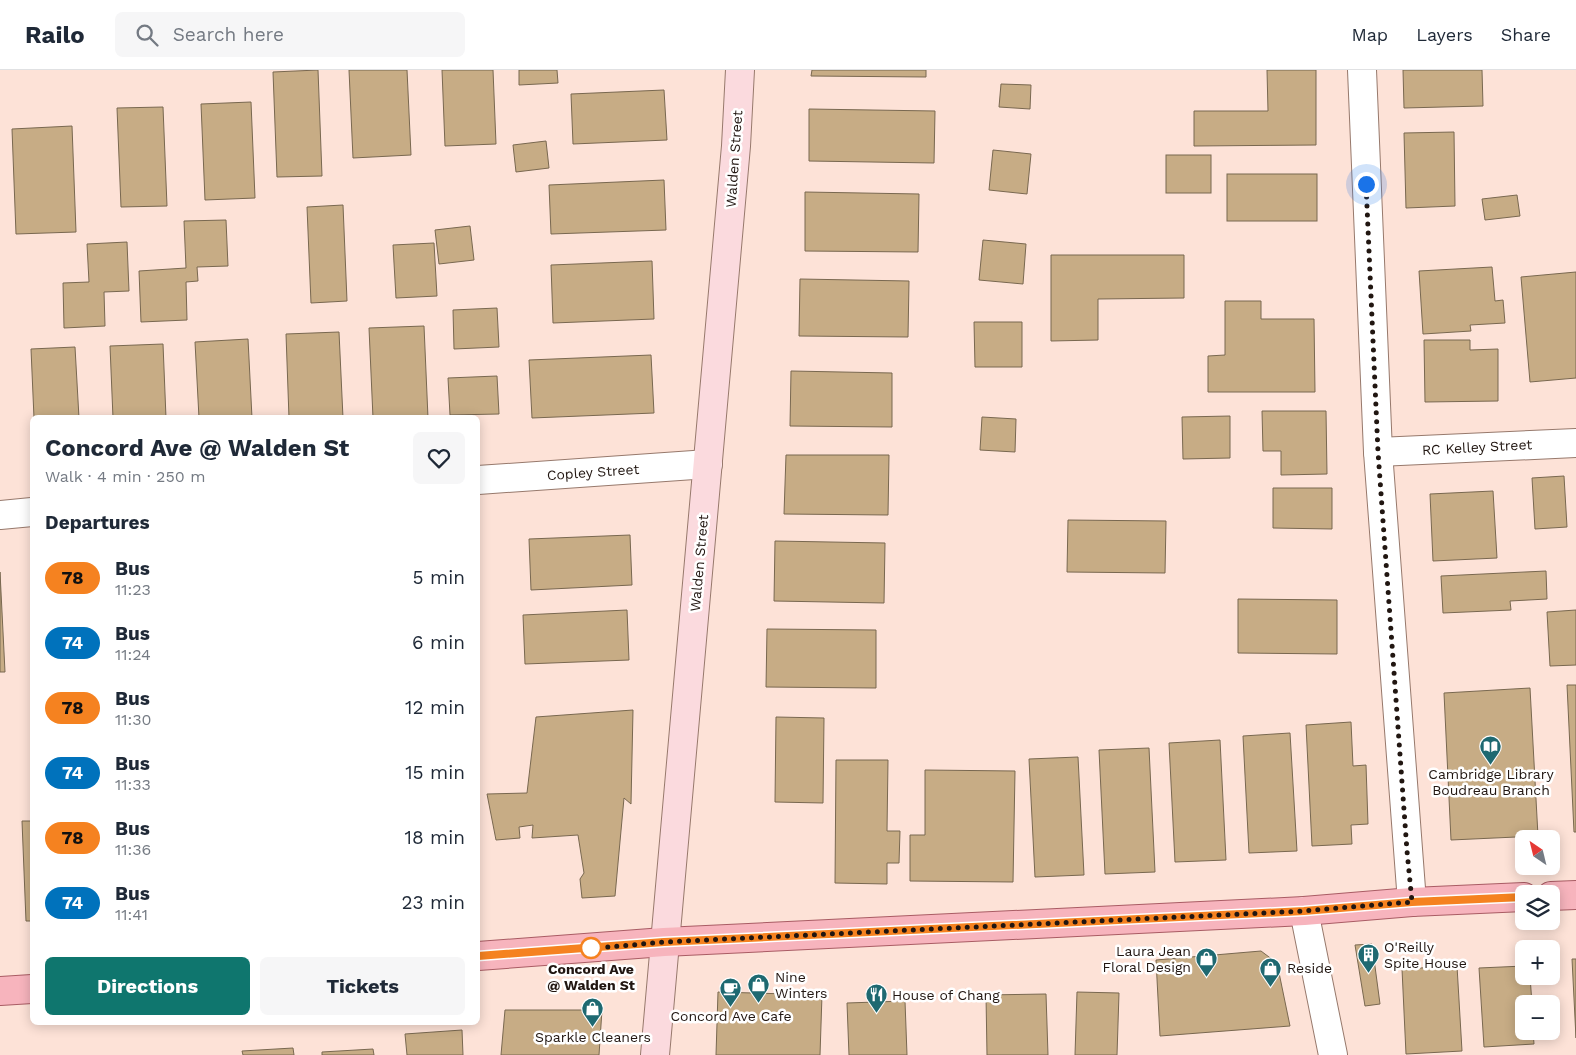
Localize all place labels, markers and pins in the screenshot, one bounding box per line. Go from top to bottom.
library icon: Cambridge Library Boudreau Branch [1479,734,1503,765]
place label: Cambridge Library Boudreau Branch [1428,766,1554,798]
marker: Concord Ave @ Walden St [580,937,602,959]
place label: O'Reilly Spite House [1384,939,1467,971]
place label: Laura Jean Floral Design [1102,943,1191,975]
building icon: O'Reilly Spite House [1356,943,1380,974]
shop icon: Laura Jean Floral Design [1195,947,1219,978]
shop icon: Reside [1259,956,1283,987]
place label: Reside [1287,960,1332,976]
place label: Concord Ave @ Walden St [547,961,635,993]
place label: Nine Winters [775,969,828,1001]
shop icon: Nine Winters [747,973,771,1004]
cafe icon: Concord Ave Cafe [719,976,743,1007]
restaurant icon: House of Chang [864,983,888,1014]
place label: House of Chang [892,987,1000,1003]
shop icon: Sparkle Cleaners [581,997,605,1028]
place label: Concord Ave Cafe [670,1008,792,1024]
place label: Sparkle Cleaners [535,1029,651,1045]

